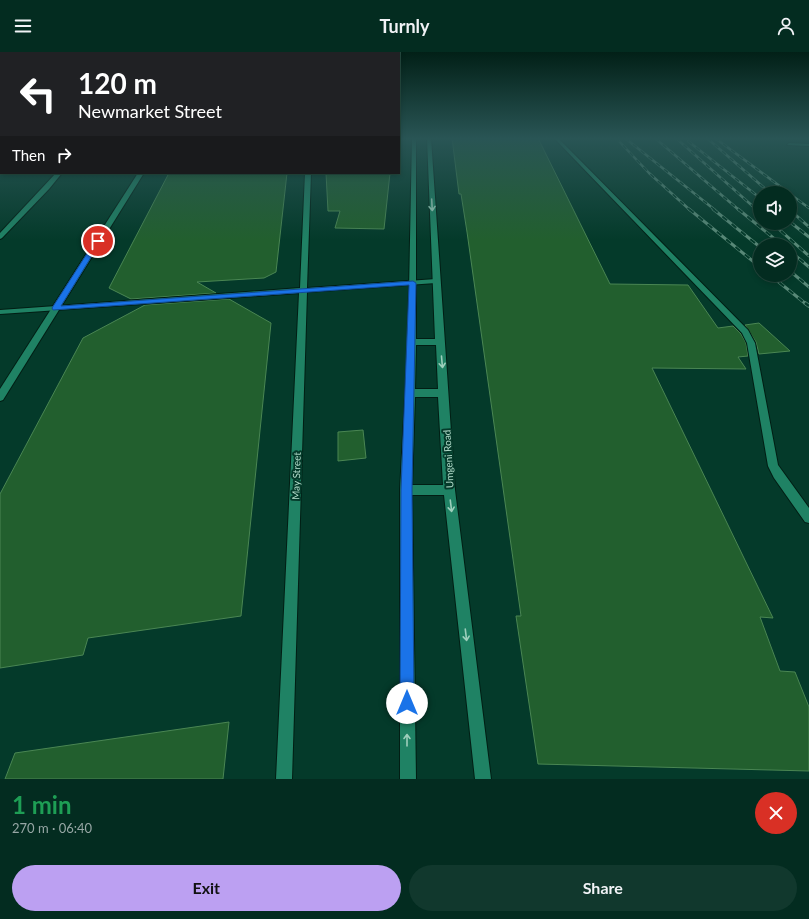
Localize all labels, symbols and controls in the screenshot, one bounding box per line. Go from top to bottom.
icon: menu [12,15,34,37]
text: Turnly [379,15,430,37]
icon: person [775,15,797,37]
text: 120 m [78,66,157,100]
icon: left [12,68,64,120]
text: Newmarket Street [78,100,222,122]
icon: right [53,144,75,166]
text: Then [12,146,45,164]
map controls [753,186,797,282]
button: sound [753,186,797,230]
one-way arrow [429,198,436,211]
pin [81,224,115,258]
icon: arrive [87,230,109,252]
button: layers [753,238,797,282]
one-way arrow [438,355,445,368]
street label: Umgeni Road [440,429,456,489]
street label: May Street [289,452,303,500]
one-way arrow [447,499,455,512]
one-way arrow [462,628,470,641]
position arrow [386,682,428,724]
one-way arrow [403,734,411,747]
text: 1 min [12,790,72,819]
button: close [755,792,797,834]
text: 270 m · 06:40 [12,820,92,836]
button: Exit [12,865,401,911]
button: Share [409,865,797,911]

